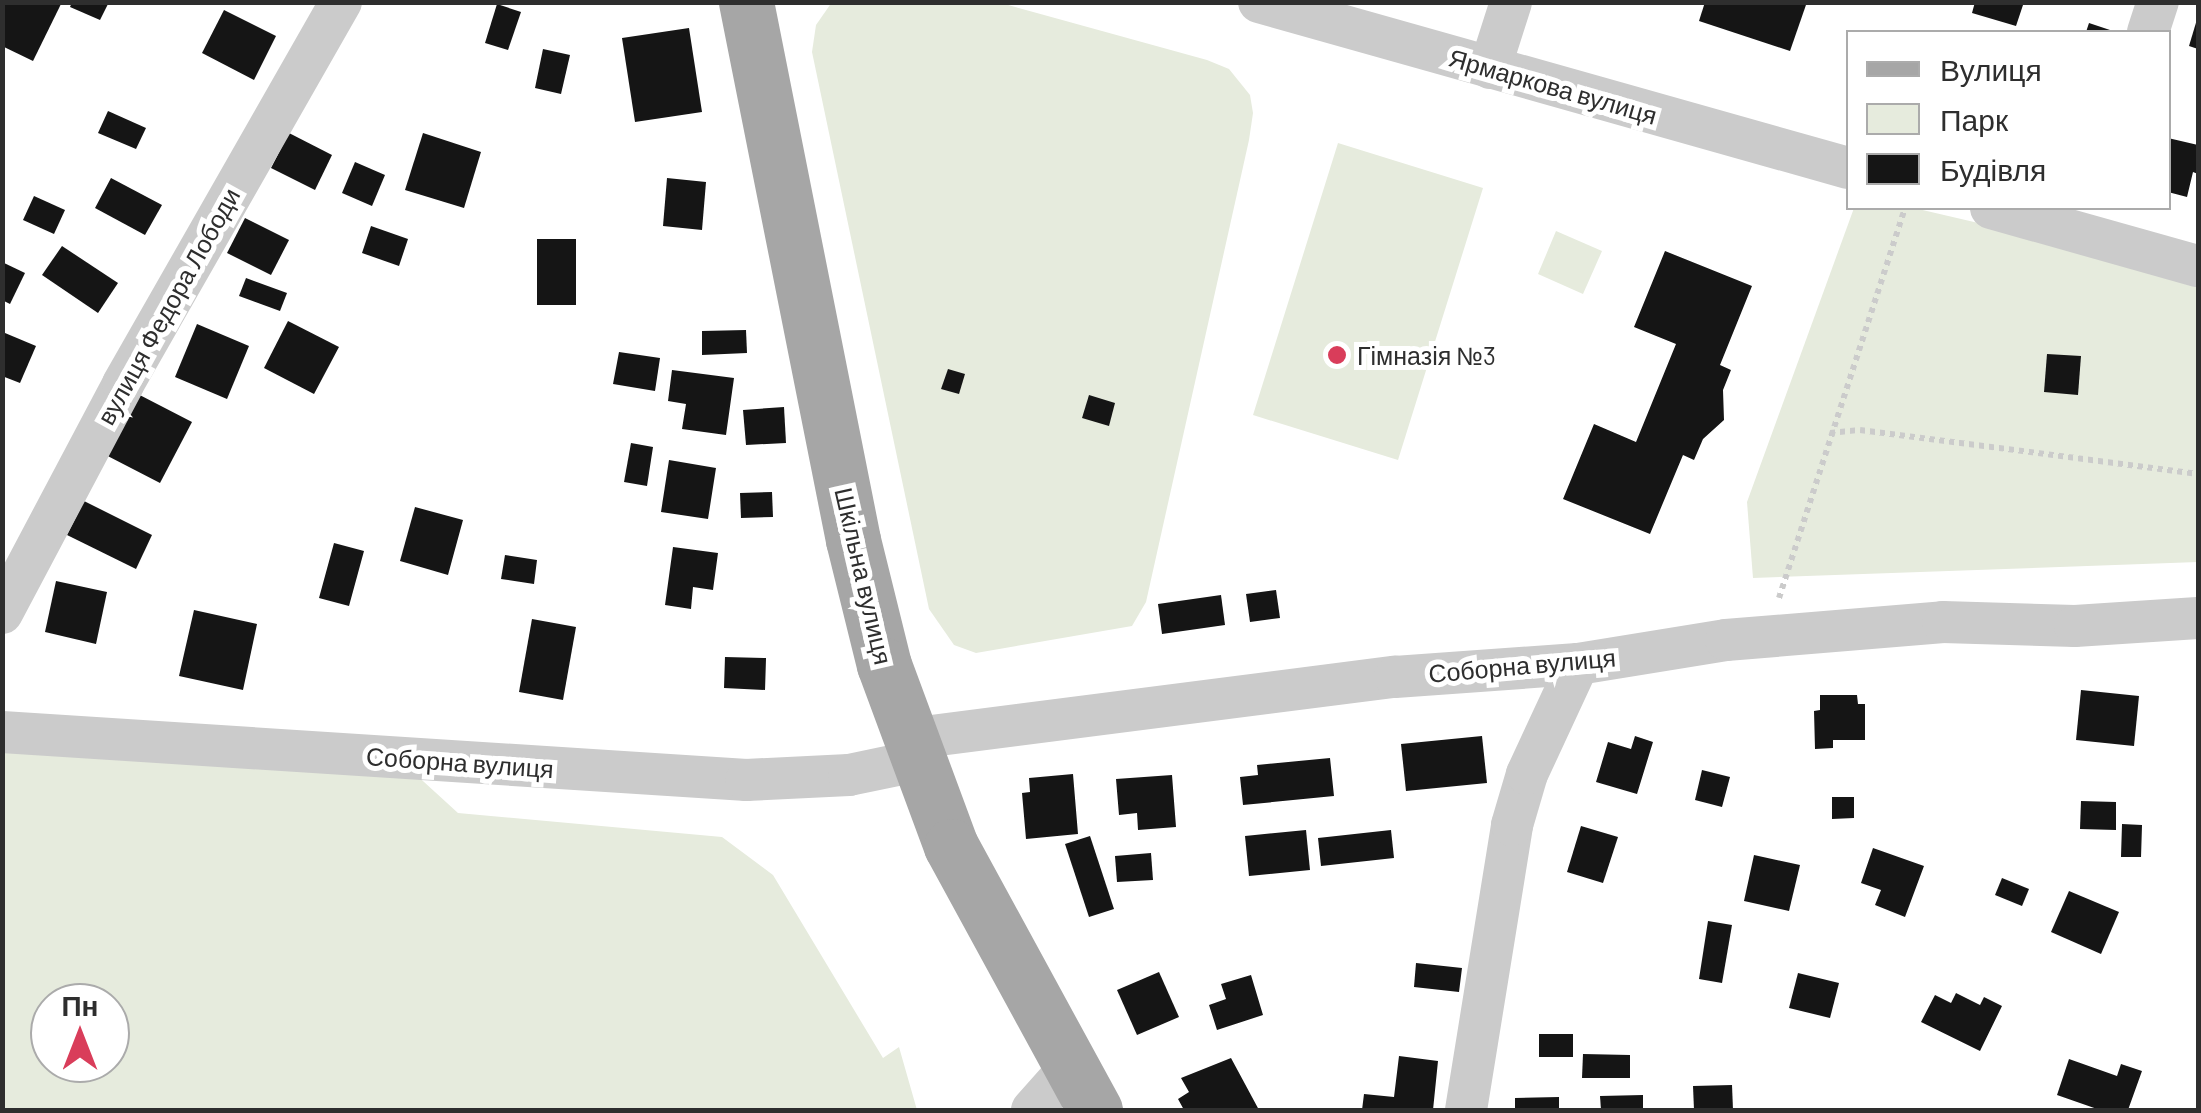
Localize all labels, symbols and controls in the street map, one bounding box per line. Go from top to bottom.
legend [1846,30,2171,210]
street label: Ярмаркова вулиця [1445,42,1661,130]
text: Вулиця [1940,51,2042,87]
text: Парк [1940,101,2008,137]
text: Будівля [1940,151,2046,187]
street label: вулиця Федора Лободи [90,182,246,430]
place label: Гімназія №3 [1357,340,1496,370]
marker: Гімназія №3 [1326,344,1348,366]
street label: Шкільна вулиця [829,485,899,667]
street label: Соборна вулиця [1427,642,1617,688]
street label: Соборна вулиця [365,740,555,784]
north arrow [30,983,130,1083]
text: Пн [61,988,99,1022]

